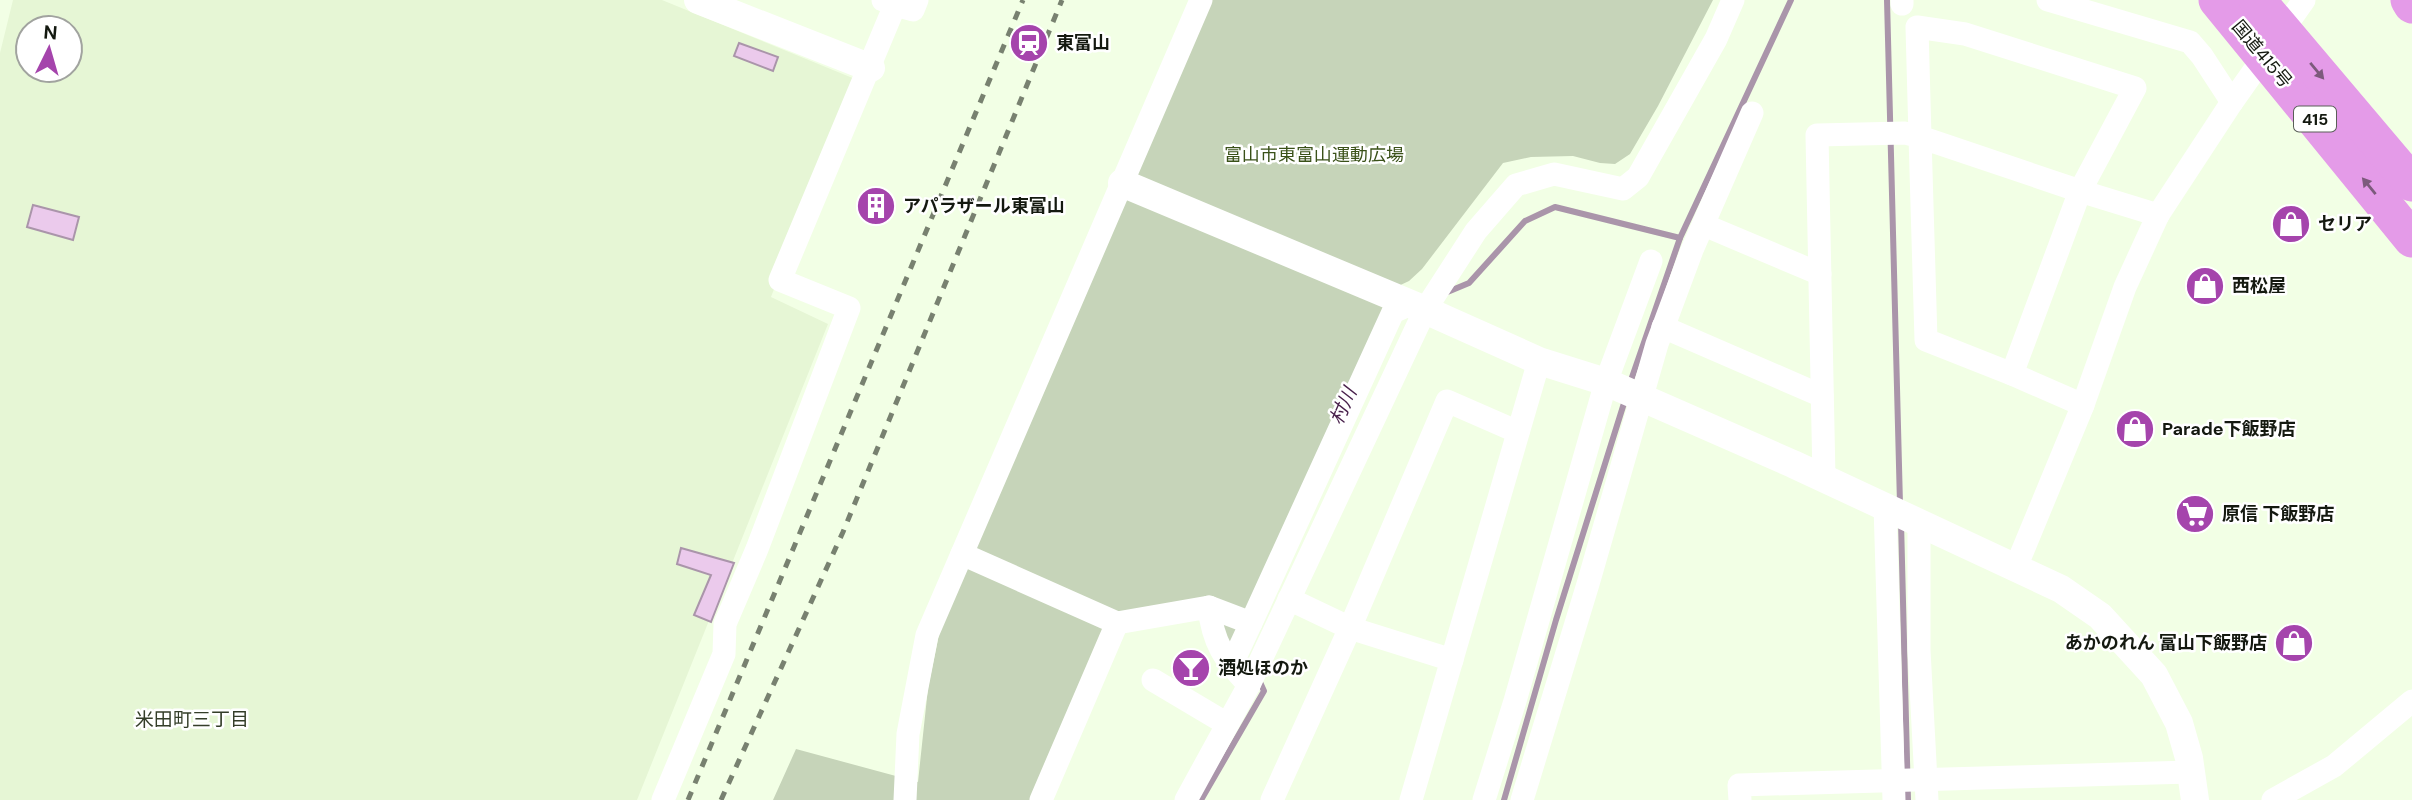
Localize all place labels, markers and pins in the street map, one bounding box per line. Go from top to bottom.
station icon: 東富山 [1008,22,1050,64]
place label: 東富山 [1056,31,1110,55]
building icon: アパラザール東富山 [855,185,897,227]
place label: アパラザール東富山 [903,194,1065,218]
shop icon: セリア [2270,203,2312,245]
place label: セリア [2318,212,2372,236]
shop icon: 西松屋 [2184,265,2226,307]
place label: 西松屋 [2232,274,2286,298]
shop icon: Parade下飯野店 [2114,408,2156,450]
place label: Parade下飯野店 [2162,417,2296,441]
supermarket icon: 原信 下飯野店 [2174,493,2216,535]
place label: 原信 下飯野店 [2222,502,2334,526]
shop icon: あかのれん 富山下飯野店 [2273,622,2315,664]
place label: あかのれん 富山下飯野店 [2065,631,2267,655]
bar icon: 酒処ほのか [1170,647,1212,689]
place label: 酒処ほのか [1218,656,1308,680]

